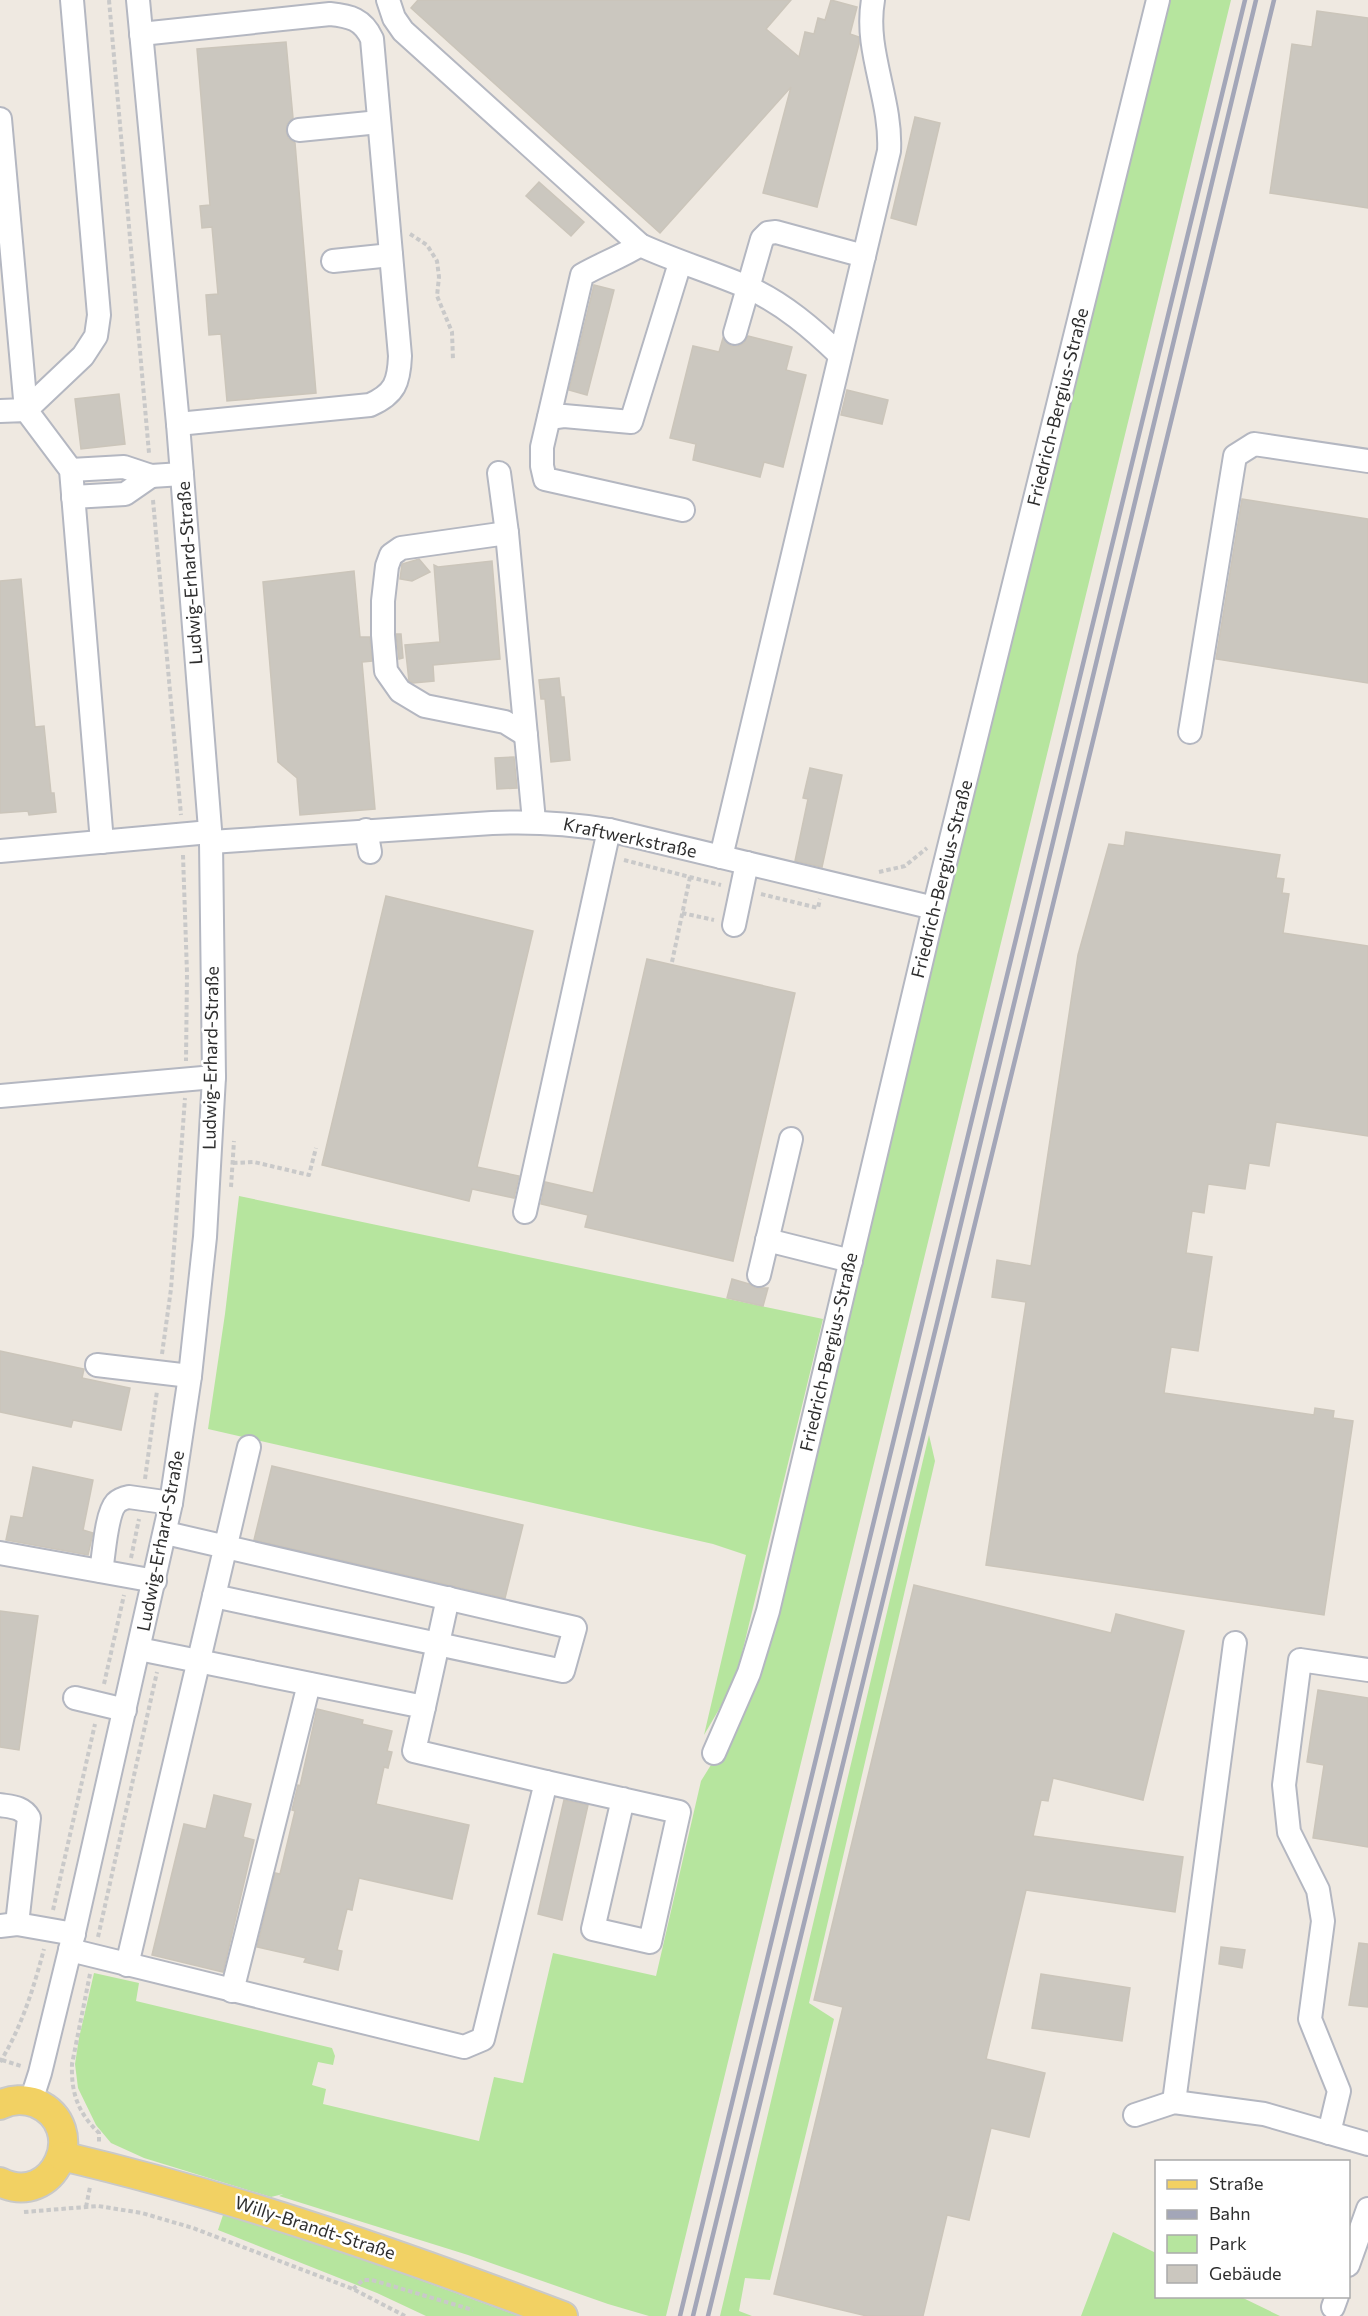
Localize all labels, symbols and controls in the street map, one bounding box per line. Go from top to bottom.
street label: Friedrich-Bergius-Straße [1022,305,1092,508]
street label: Ludwig-Erhard-Straße [172,481,206,666]
street label: Friedrich-Bergius-Straße [906,777,976,980]
street label: Kraftwerkstraße [561,812,699,862]
street label: Ludwig-Erhard-Straße [197,966,223,1150]
street label: Friedrich-Bergius-Straße [794,1250,862,1453]
street label: Ludwig-Erhard-Straße [132,1448,188,1633]
legend [1155,2160,1350,2298]
text: Straße [1209,2172,1264,2194]
street label: Willy-Brandt-Straße [232,2191,398,2263]
text: Bahn [1209,2202,1251,2224]
text: Park [1209,2232,1247,2254]
text: Gebäude [1209,2262,1282,2284]

